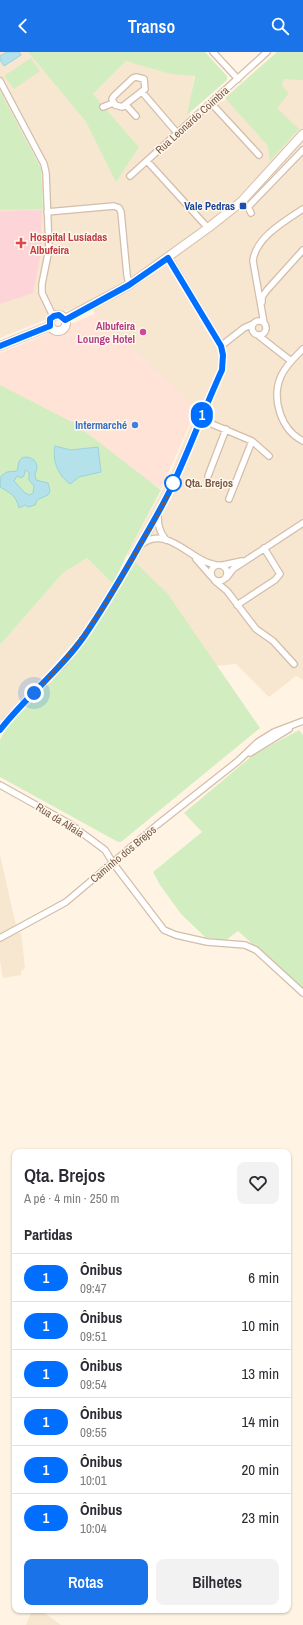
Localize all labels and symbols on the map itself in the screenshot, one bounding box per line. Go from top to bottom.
street label: Rua Leonardo Coimbra [152,83,232,157]
place label: Vale Pedras [184,199,235,213]
marker: Vale Pedras [238,201,248,211]
place label: Hospital Lusíadas Albufeira [30,230,107,257]
marker: Hospital Lusíadas Albufeira [15,237,27,249]
place label: Albufeira Lounge Hotel [77,319,135,346]
marker: Albufeira Lounge Hotel [138,327,148,337]
line badge: 1 [189,402,215,428]
place label: Intermarché [75,418,127,432]
marker: Intermarché [130,420,140,430]
marker: Qta. Brejos [164,474,182,492]
place label: Qta. Brejos [185,476,233,490]
your location [24,683,44,703]
street label: Rua da Alfaia [33,800,87,840]
street label: Caminho dos Brejos [87,822,159,886]

